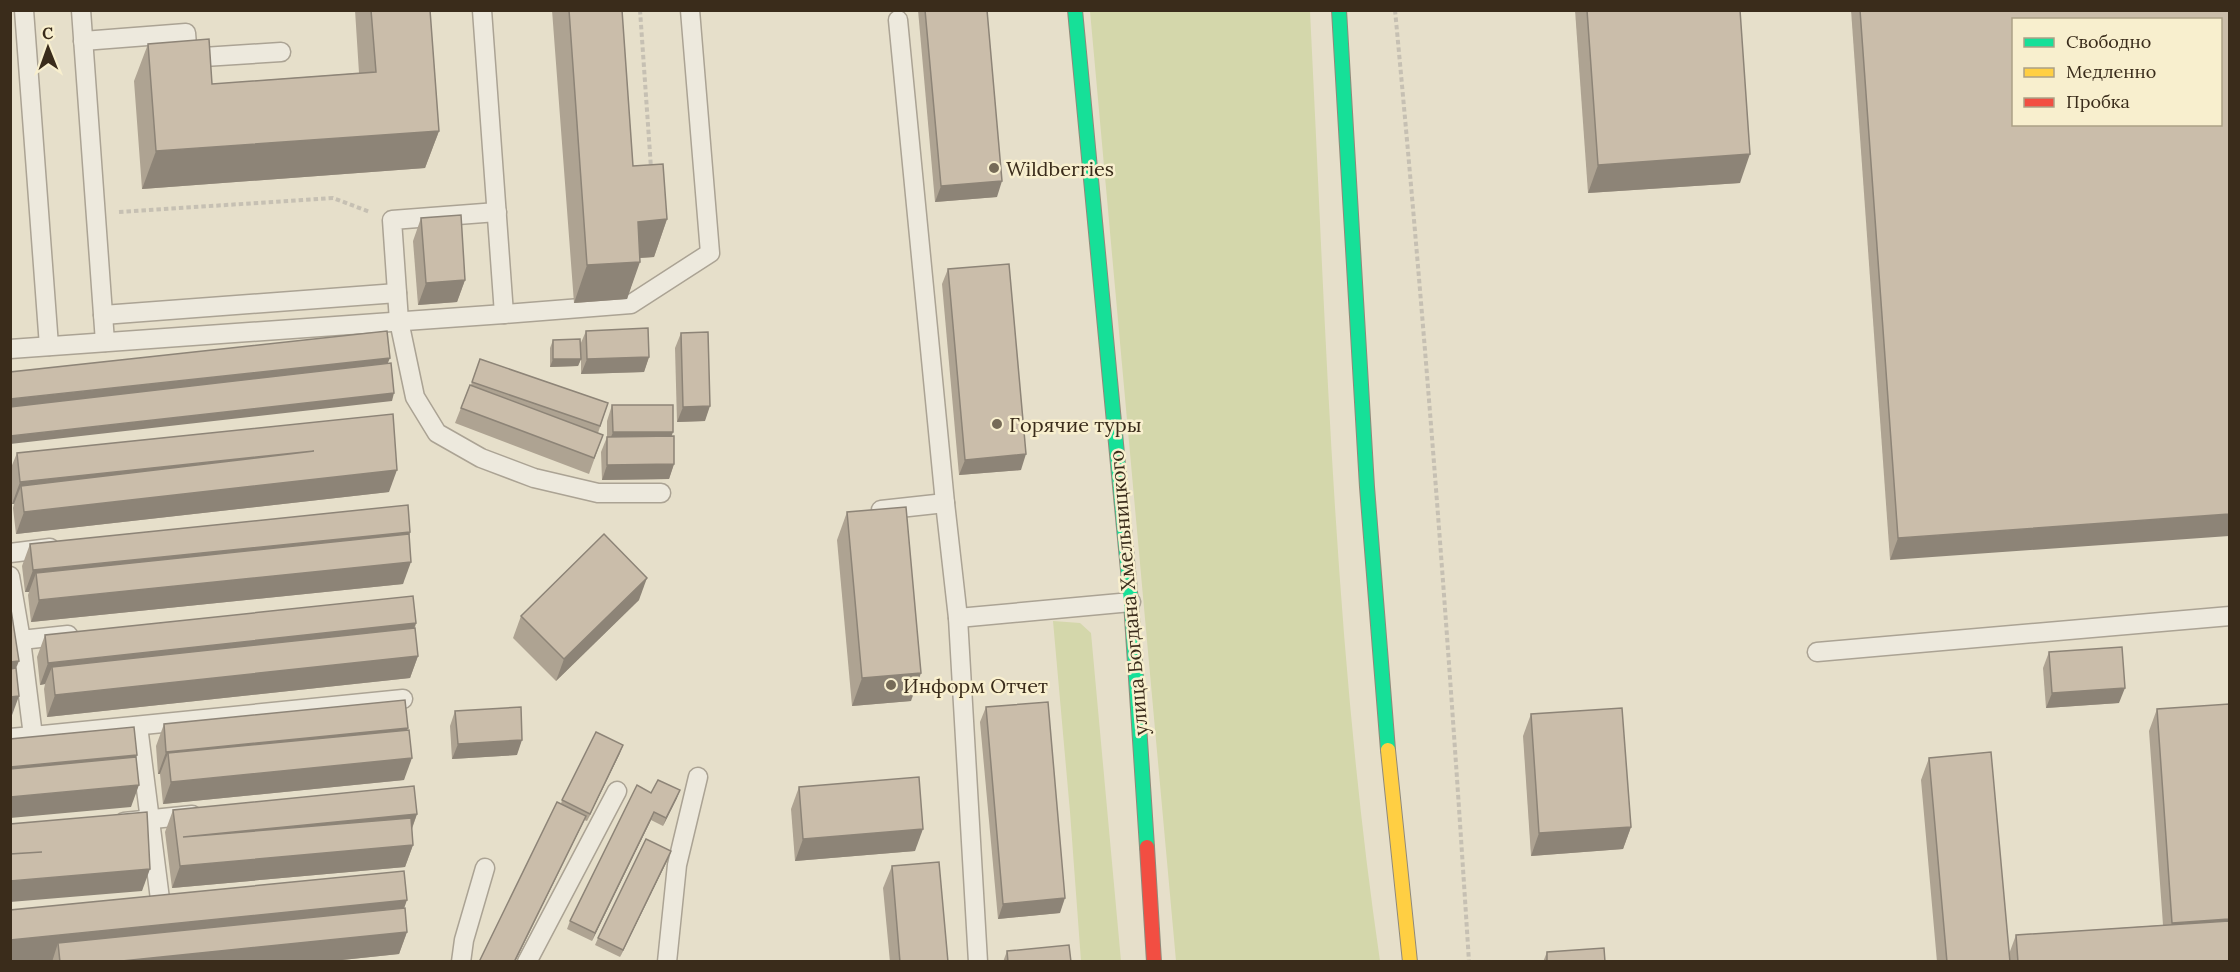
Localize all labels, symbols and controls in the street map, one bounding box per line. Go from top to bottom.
north arrow [18,18,78,78]
legend [2012,18,2222,126]
text: С [42,23,53,43]
text: Свободно [2066,30,2151,53]
text: Медленно [2066,60,2156,83]
text: Пробка [2066,90,2130,113]
place label: Wildberries [1006,156,1114,181]
marker: Wildberries [987,161,1001,175]
place label: Горячие туры [1009,412,1142,437]
marker: Горячие туры [990,417,1004,431]
street label: улица Богдана Хмельницкого [1103,449,1153,737]
place label: Информ Отчет [903,673,1048,698]
marker: Информ Отчет [884,678,898,692]

